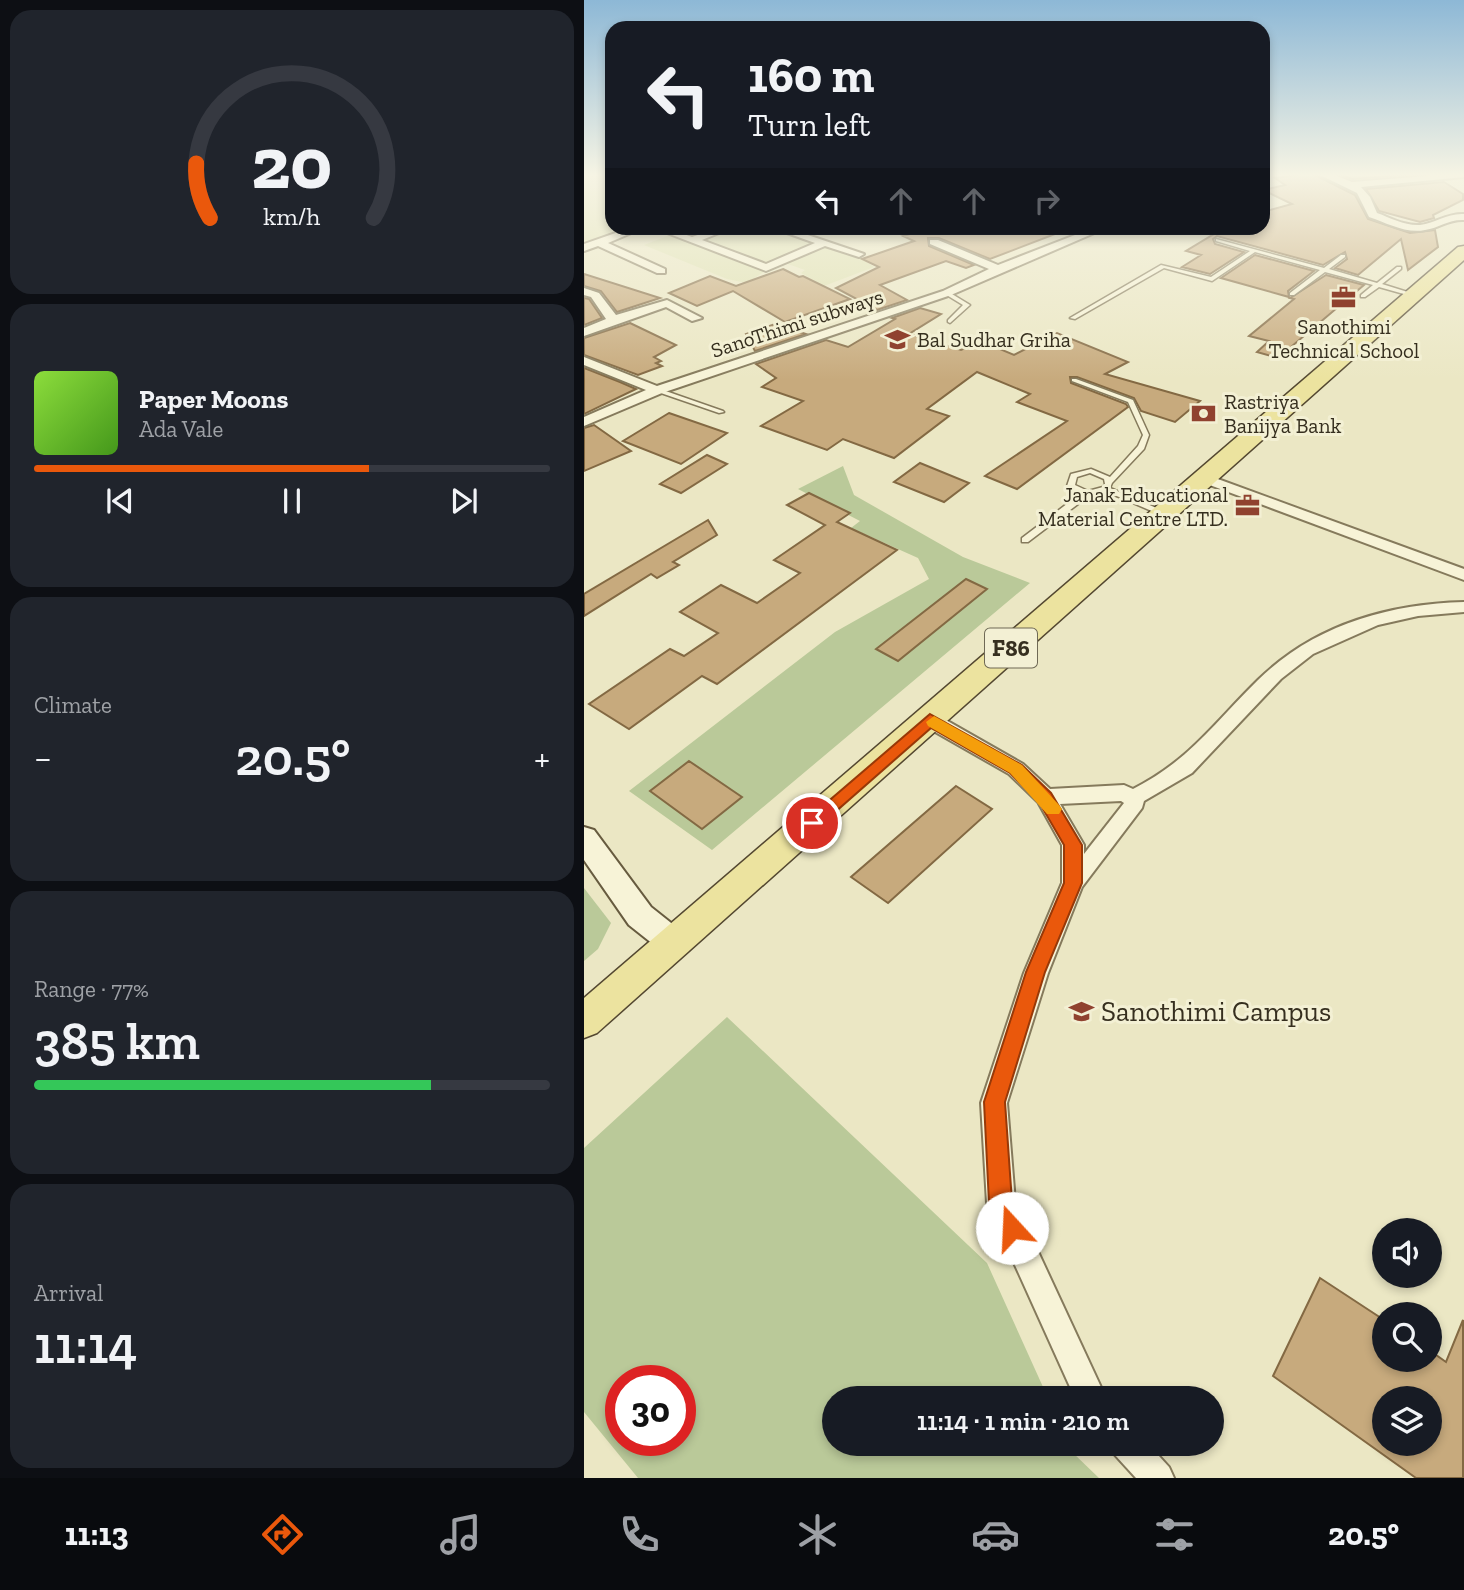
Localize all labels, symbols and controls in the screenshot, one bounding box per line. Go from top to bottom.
text: 160 m [748,46,874,105]
icon: left [633,49,724,140]
text: Turn left [748,106,870,144]
text: 20 [251,119,333,207]
icon: left [809,182,847,220]
icon: ahead [882,182,920,220]
icon: ahead [955,182,993,220]
icon: right [1028,182,1066,220]
text: km/h [263,201,321,231]
street label: SanoThimi subways [708,283,886,363]
office icon: Sanothimi Technical School [1330,283,1358,311]
place label: Sanothimi Technical School [1269,314,1420,363]
school or university icon: Bal Sudhar Griha [883,325,911,353]
place label: Bal Sudhar Griha [917,327,1071,352]
text: Paper Moons [139,383,288,415]
place label: Rastriya Banijya Bank [1224,389,1342,439]
bank icon: Rastriya Banijya Bank [1190,399,1218,427]
text: Ada Vale [139,415,223,443]
icon: previous [101,482,139,520]
icon: pause [273,482,311,520]
icon: next [445,482,483,520]
place label: Janak Educational Material Centre LTD. [1038,482,1228,531]
office icon: Janak Educational Material Centre LTD. [1234,492,1262,520]
road number: F86 [985,628,1037,668]
text: Climate [34,691,112,719]
text: 20.5° [235,726,351,788]
text: − [34,735,52,781]
text: + [534,735,550,781]
pin [782,793,842,853]
icon: arrive [793,804,831,842]
text: Range · 77% [34,975,149,1003]
place label: Sanothimi Campus [1101,995,1331,1028]
school or university icon: Sanothimi Campus [1067,997,1095,1025]
text: 385 km [34,1010,200,1072]
position arrow [975,1191,1049,1265]
map controls [1372,1218,1442,1456]
button: sound [1372,1218,1442,1288]
text: Arrival [34,1279,103,1307]
button: search [1372,1302,1442,1372]
text: 11:14 [34,1314,137,1376]
speed limit sign: 30 [605,1365,696,1456]
button: layers [1372,1386,1442,1456]
text: 11:14 · 1 min · 210 m [917,1405,1129,1437]
icon: directions [258,1510,307,1559]
icon: music [436,1510,485,1559]
icon: phone [615,1510,664,1559]
icon: climate [793,1510,842,1559]
icon: car [971,1510,1020,1559]
icon: filters [1150,1510,1199,1559]
text: 11:13 [65,1515,128,1553]
text: 20.5° [1328,1515,1399,1553]

